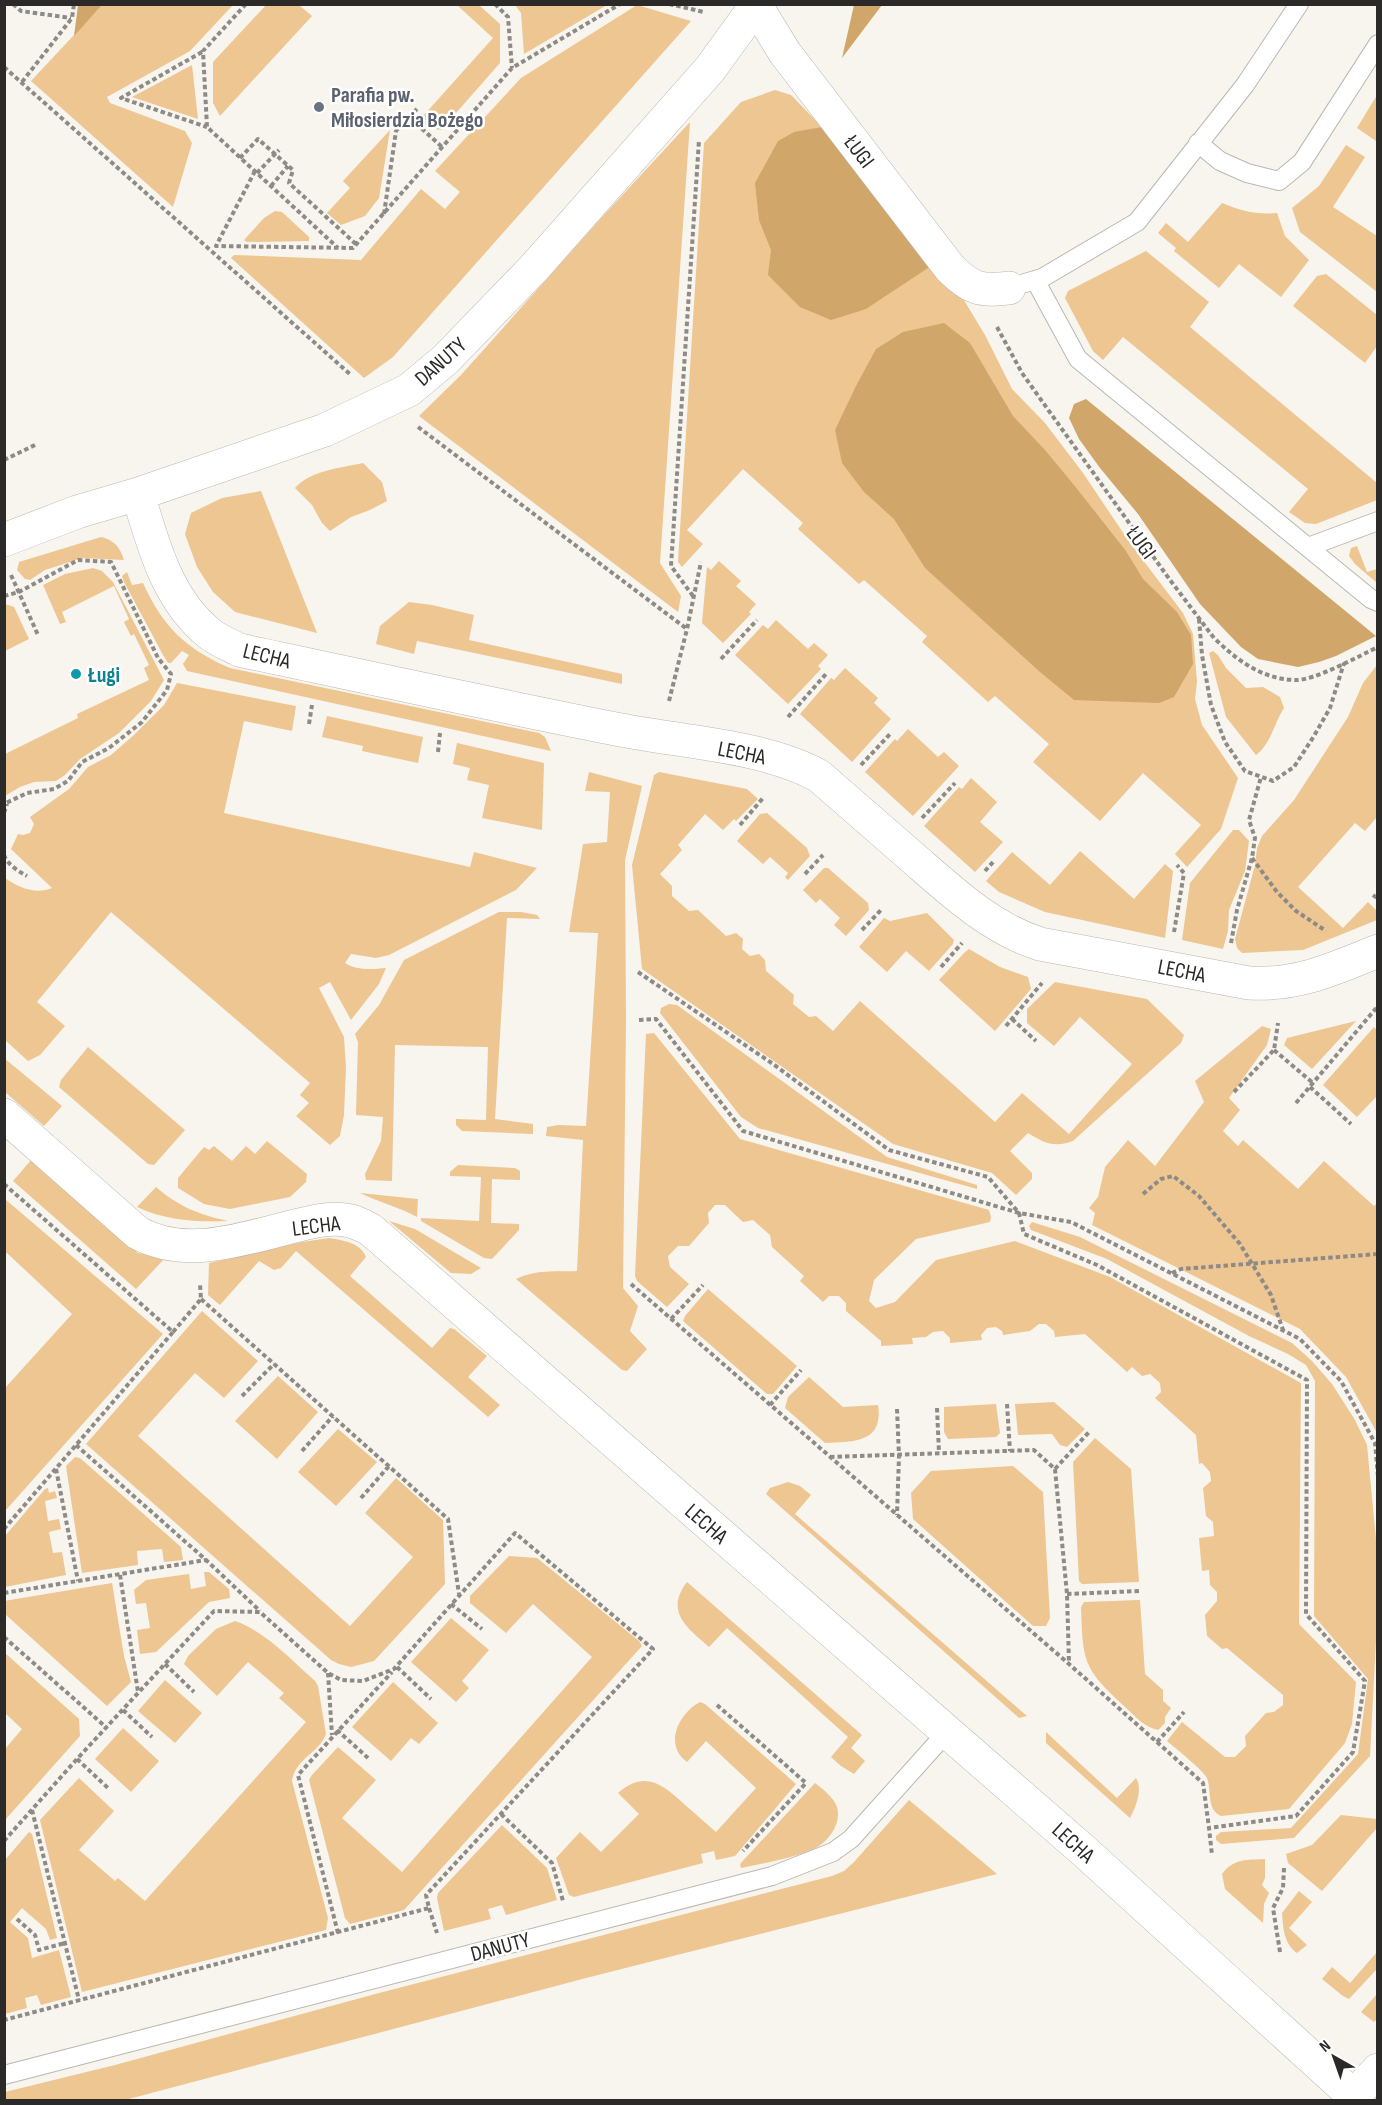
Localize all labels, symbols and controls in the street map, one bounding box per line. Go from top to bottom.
place label: Parafia pw. Miłosierdzia Bożego [331,82,483,134]
marker: Parafia pw. Miłosierdzia Bożego [312,100,326,114]
street label: ŁUGI [837,129,880,174]
street label: DANUTY [410,332,472,392]
street label: ŁUGI [1119,520,1162,565]
street label: LECHA [240,638,294,676]
place label: Ługi [87,662,120,689]
marker: Ługi [69,667,83,681]
street label: LECHA [715,736,769,771]
street label: LECHA [1155,954,1209,989]
street label: LECHA [291,1210,342,1243]
street label: LECHA [679,1498,733,1551]
street label: LECHA [1046,1817,1100,1870]
street label: DANUTY [468,1927,533,1968]
north arrow [1304,2027,1364,2087]
text: N [1316,2037,1335,2057]

